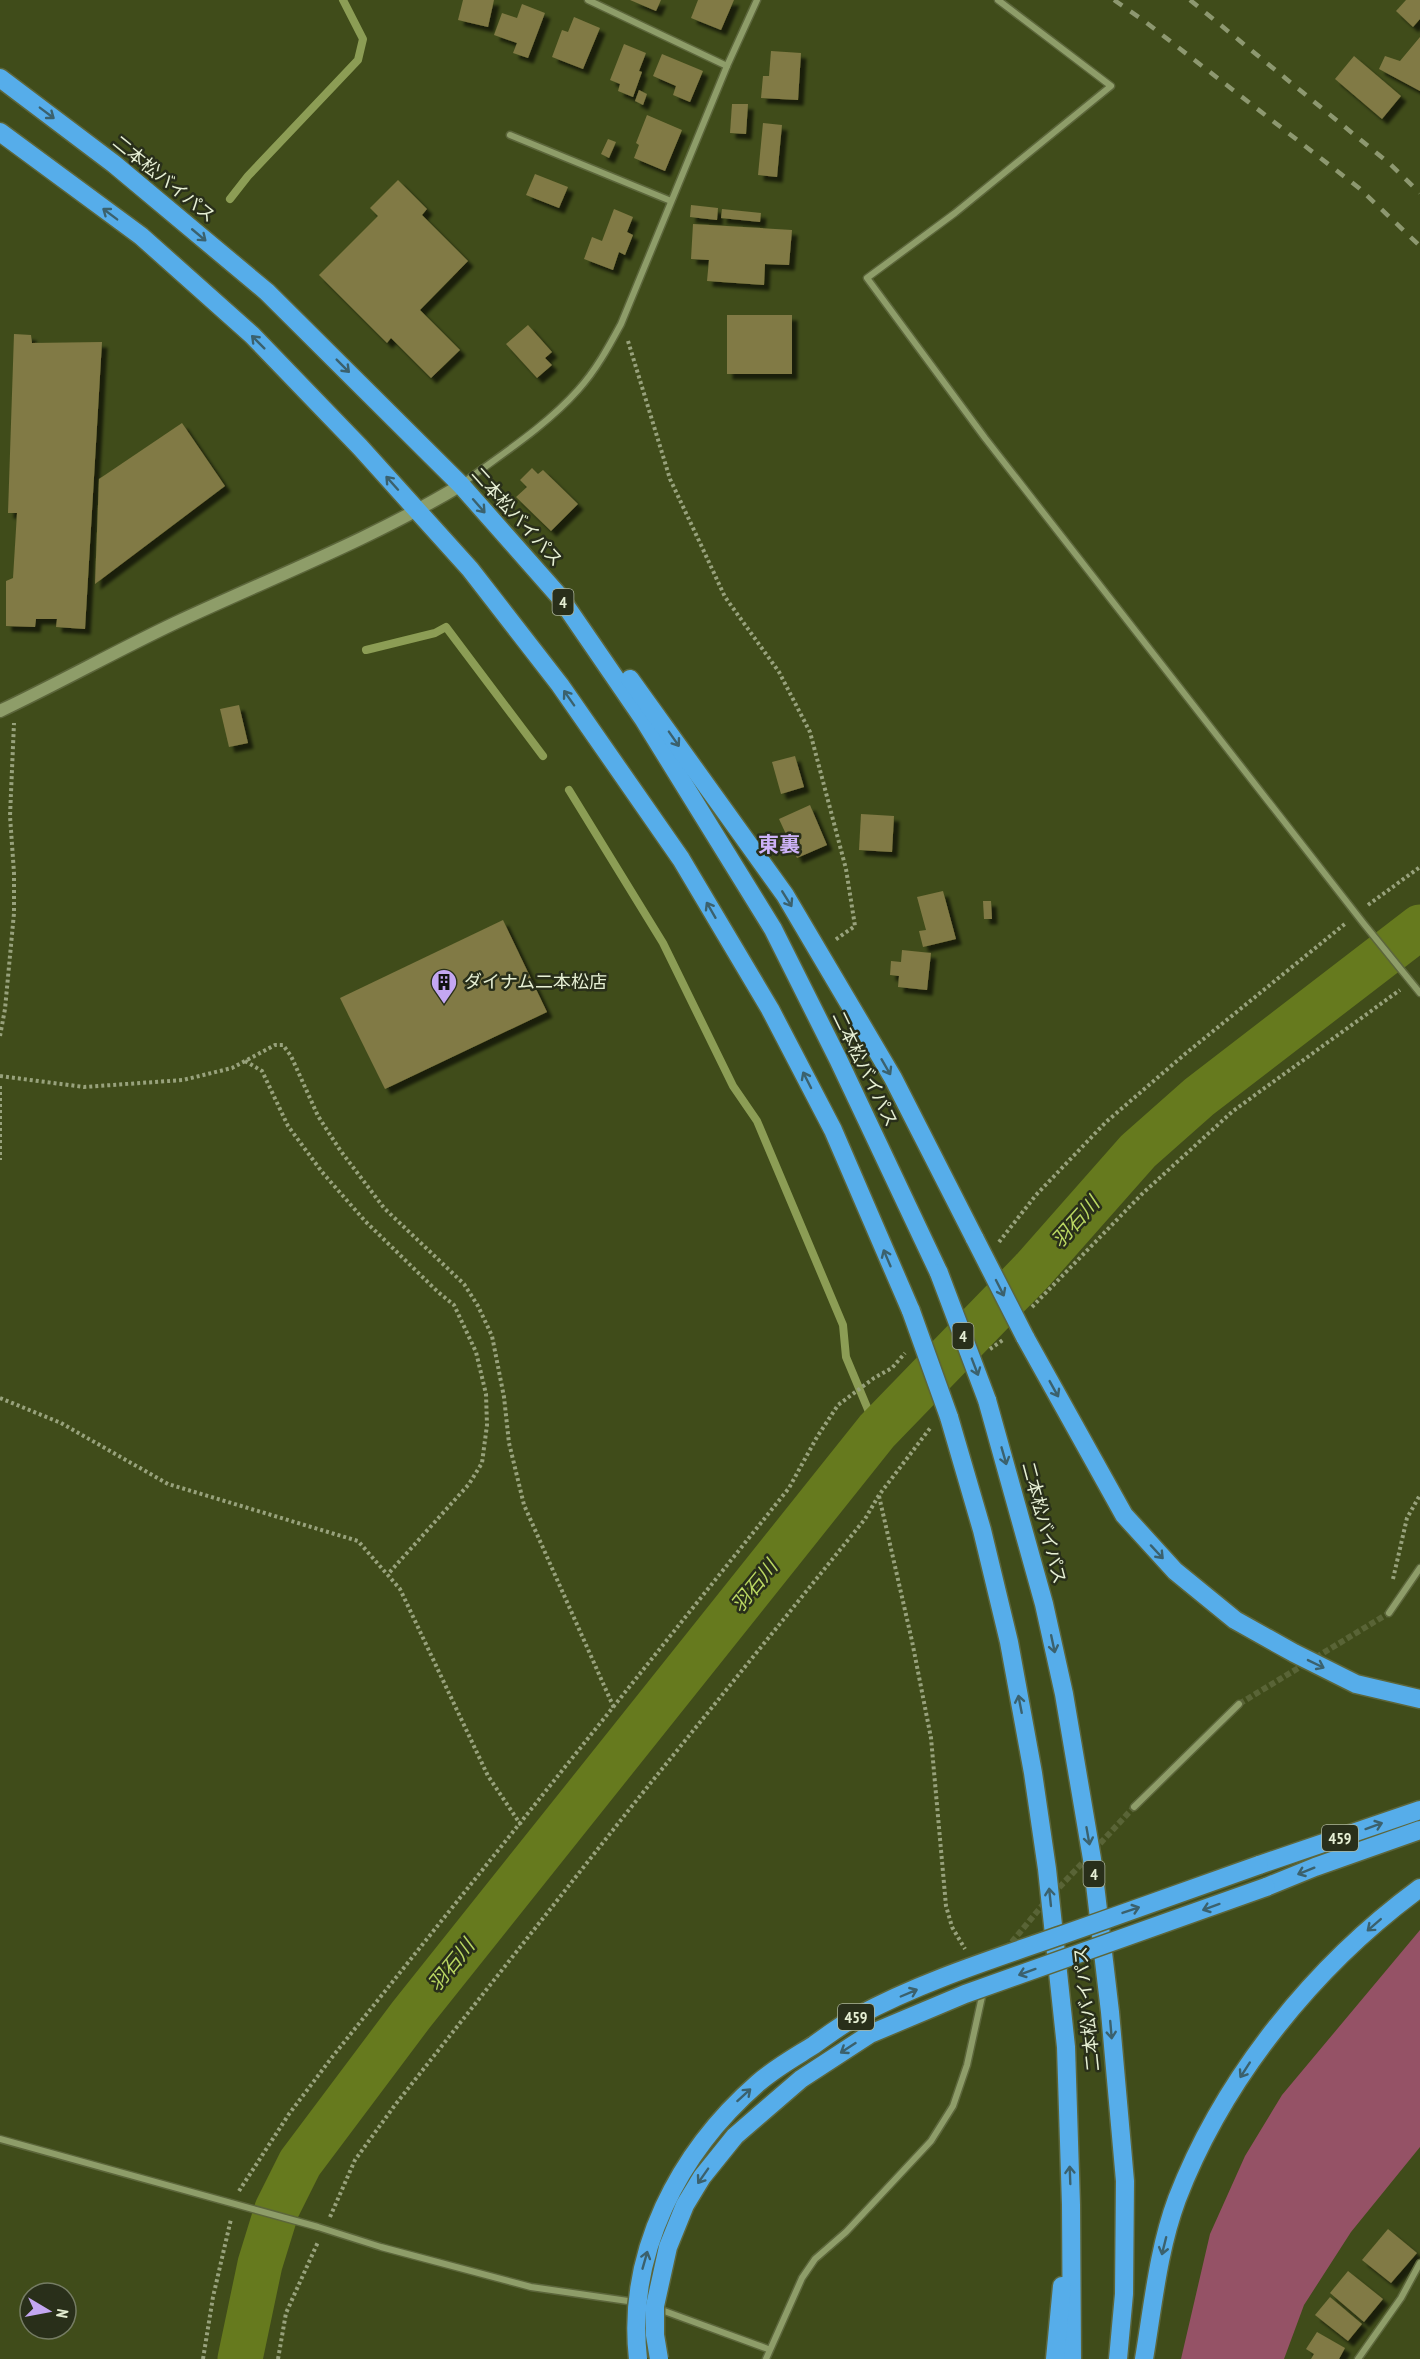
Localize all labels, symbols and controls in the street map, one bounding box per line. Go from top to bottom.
one-way arrow [38,107,54,120]
street label: 二本松バイパス [108,130,220,227]
one-way arrow [103,207,119,220]
one-way arrow [191,228,206,242]
one-way arrow [250,334,265,349]
one-way arrow [335,359,350,374]
street label: 二本松バイパス [467,462,568,571]
one-way arrow [385,475,399,490]
one-way arrow [472,498,486,513]
road number: 4 [552,589,574,615]
one-way arrow [563,690,575,707]
one-way arrow [668,731,680,747]
district label: 東裏 [758,831,800,858]
one-way arrow [780,890,793,907]
one-way arrow [705,902,717,919]
building icon: ダイナム二本松店 [429,967,459,1005]
place label: ダイナム二本松店 [464,970,607,993]
street label: 二本松バイパス [828,1007,903,1130]
one-way arrow [880,1058,892,1075]
one-way arrow [800,1072,812,1090]
water label: 羽石川 [1045,1190,1106,1253]
one-way arrow [881,1249,893,1267]
one-way arrow [995,1279,1007,1297]
road number: 4 [952,1323,974,1349]
one-way arrow [970,1357,981,1376]
one-way arrow [1048,1380,1060,1397]
one-way arrow [999,1446,1010,1465]
street label: 二本松バイパス [1017,1459,1072,1587]
one-way arrow [1150,1545,1165,1560]
water label: 羽石川 [725,1553,784,1617]
one-way arrow [1048,1634,1059,1654]
one-way arrow [1306,1659,1324,1670]
one-way arrow [1015,1694,1026,1714]
one-way arrow [1365,1819,1383,1830]
road number: 459 [1322,1825,1358,1851]
one-way arrow [1083,1826,1094,1846]
road number: 4 [1084,1861,1104,1887]
one-way arrow [1297,1866,1315,1877]
one-way arrow [1044,1887,1055,1907]
one-way arrow [1202,1902,1221,1913]
one-way arrow [1121,1904,1140,1915]
one-way arrow [1367,1918,1382,1932]
water label: 羽石川 [422,1932,481,1996]
street label: 二本松バイパス [1068,1945,1105,2073]
one-way arrow [1018,1968,1037,1979]
one-way arrow [900,1986,918,1998]
road number: 459 [838,2004,874,2030]
one-way arrow [1106,2019,1117,2039]
one-way arrow [840,2042,857,2055]
one-way arrow [1239,2061,1251,2078]
one-way arrow [737,2088,752,2102]
one-way arrow [1065,2165,1076,2185]
one-way arrow [697,2168,709,2184]
one-way arrow [1157,2236,1169,2255]
one-way arrow [640,2251,651,2270]
north arrow [18,2281,78,2341]
text: N [52,2308,73,2320]

